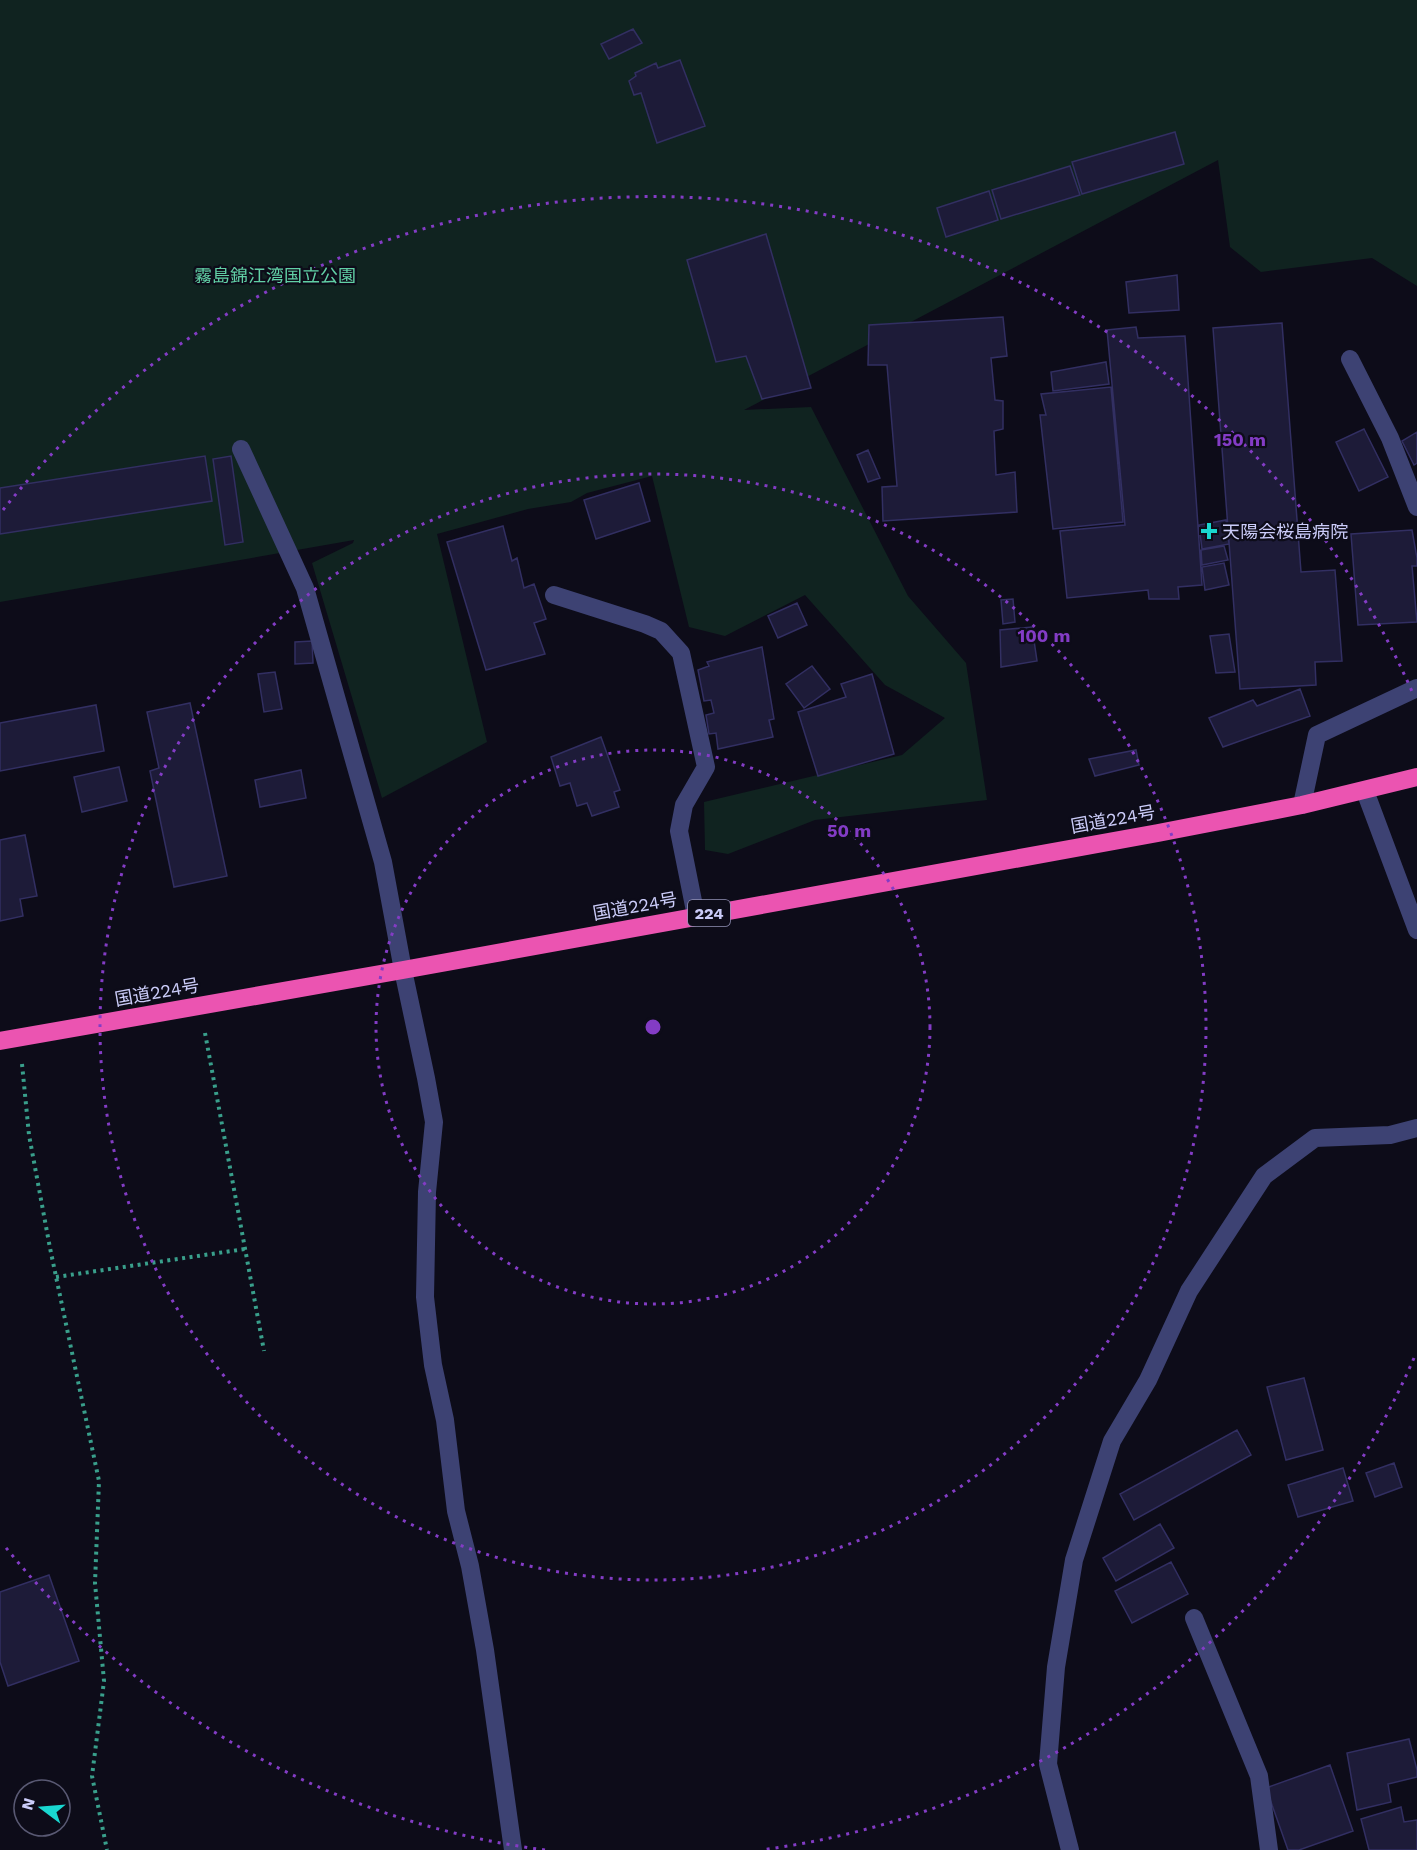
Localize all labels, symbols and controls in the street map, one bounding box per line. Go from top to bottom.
park label: 霧島錦江湾国立公園 [194,265,356,286]
text: 150 m [1214,429,1266,450]
place label: 天陽会桜島病院 [1222,521,1348,542]
marker: 天陽会桜島病院 [1200,522,1218,540]
text: 100 m [1017,625,1071,646]
street label: 国道224号 [1069,801,1157,837]
text: 50 m [827,820,871,841]
street label: 国道224号 [591,888,679,924]
road number: 224 [688,900,730,926]
street label: 国道224号 [113,974,201,1010]
centre of rings [643,1017,663,1037]
north arrow [12,1778,72,1838]
text: N [17,1796,39,1812]

